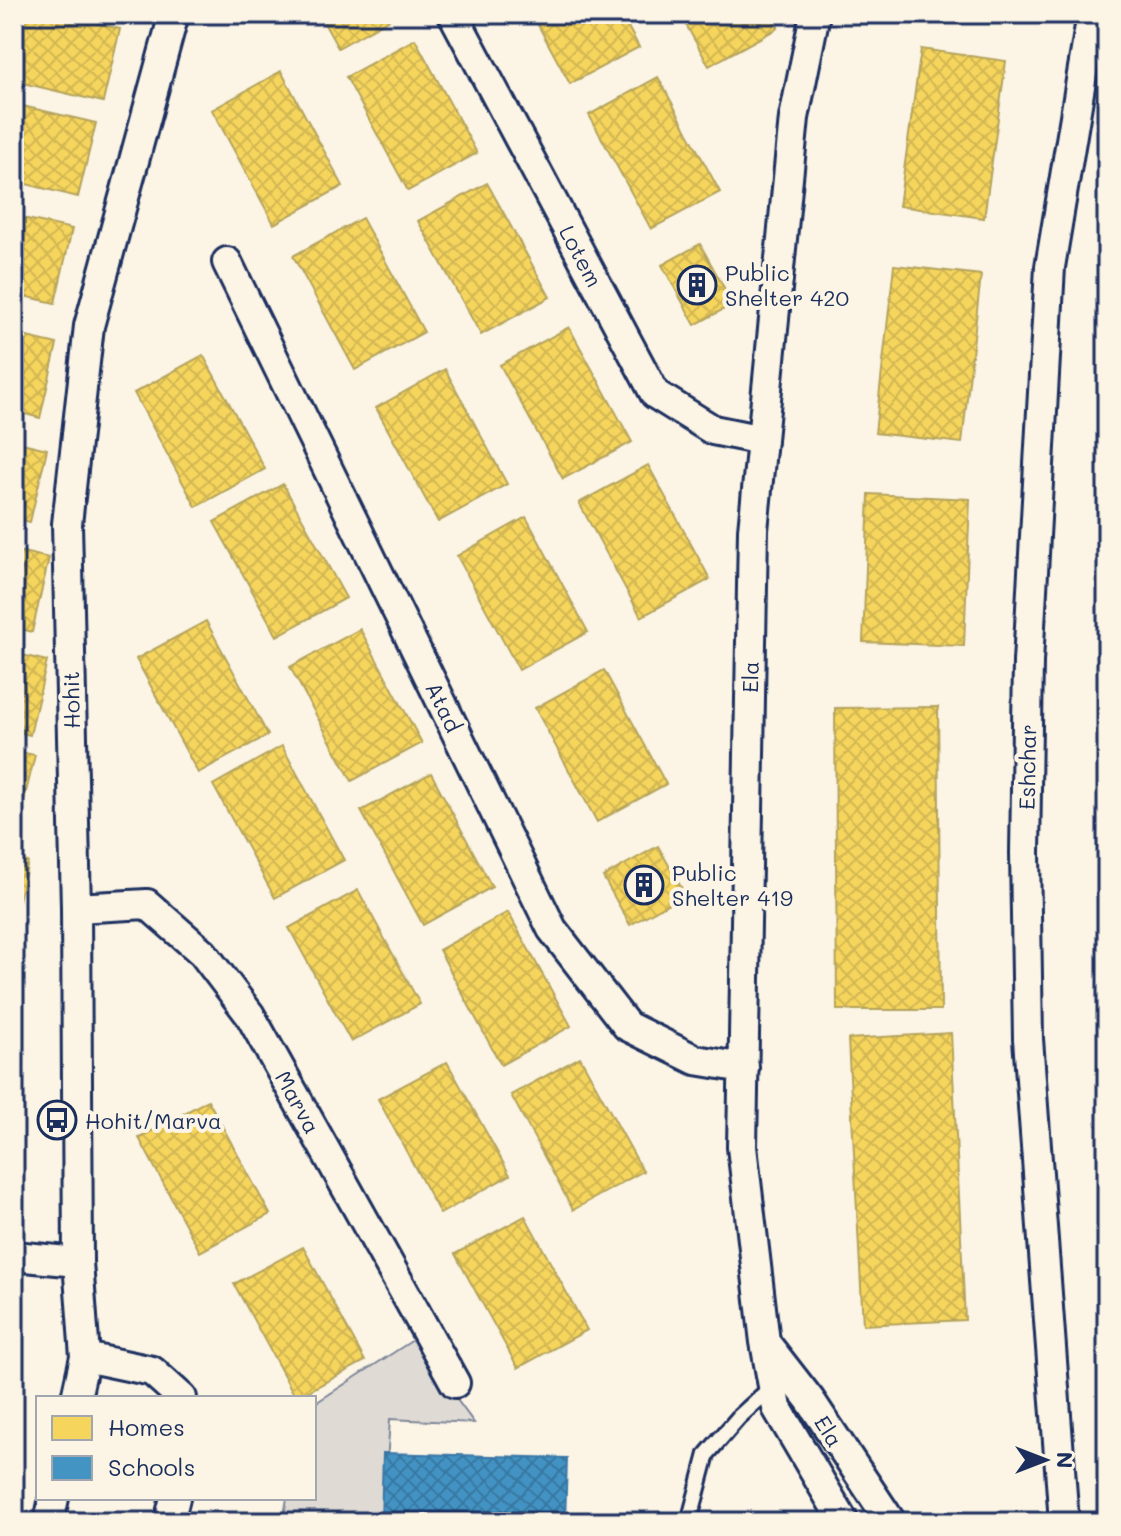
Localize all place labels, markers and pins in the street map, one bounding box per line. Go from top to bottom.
place label: Public Shelter 420 [725,258,849,312]
building icon: Public Shelter 420 [676,264,718,306]
place label: Public Shelter 419 [672,858,793,912]
building icon: Public Shelter 419 [623,864,665,906]
bus stop icon: Hohit/Marva [36,1099,78,1141]
place label: Hohit/Marva [85,1106,222,1135]

